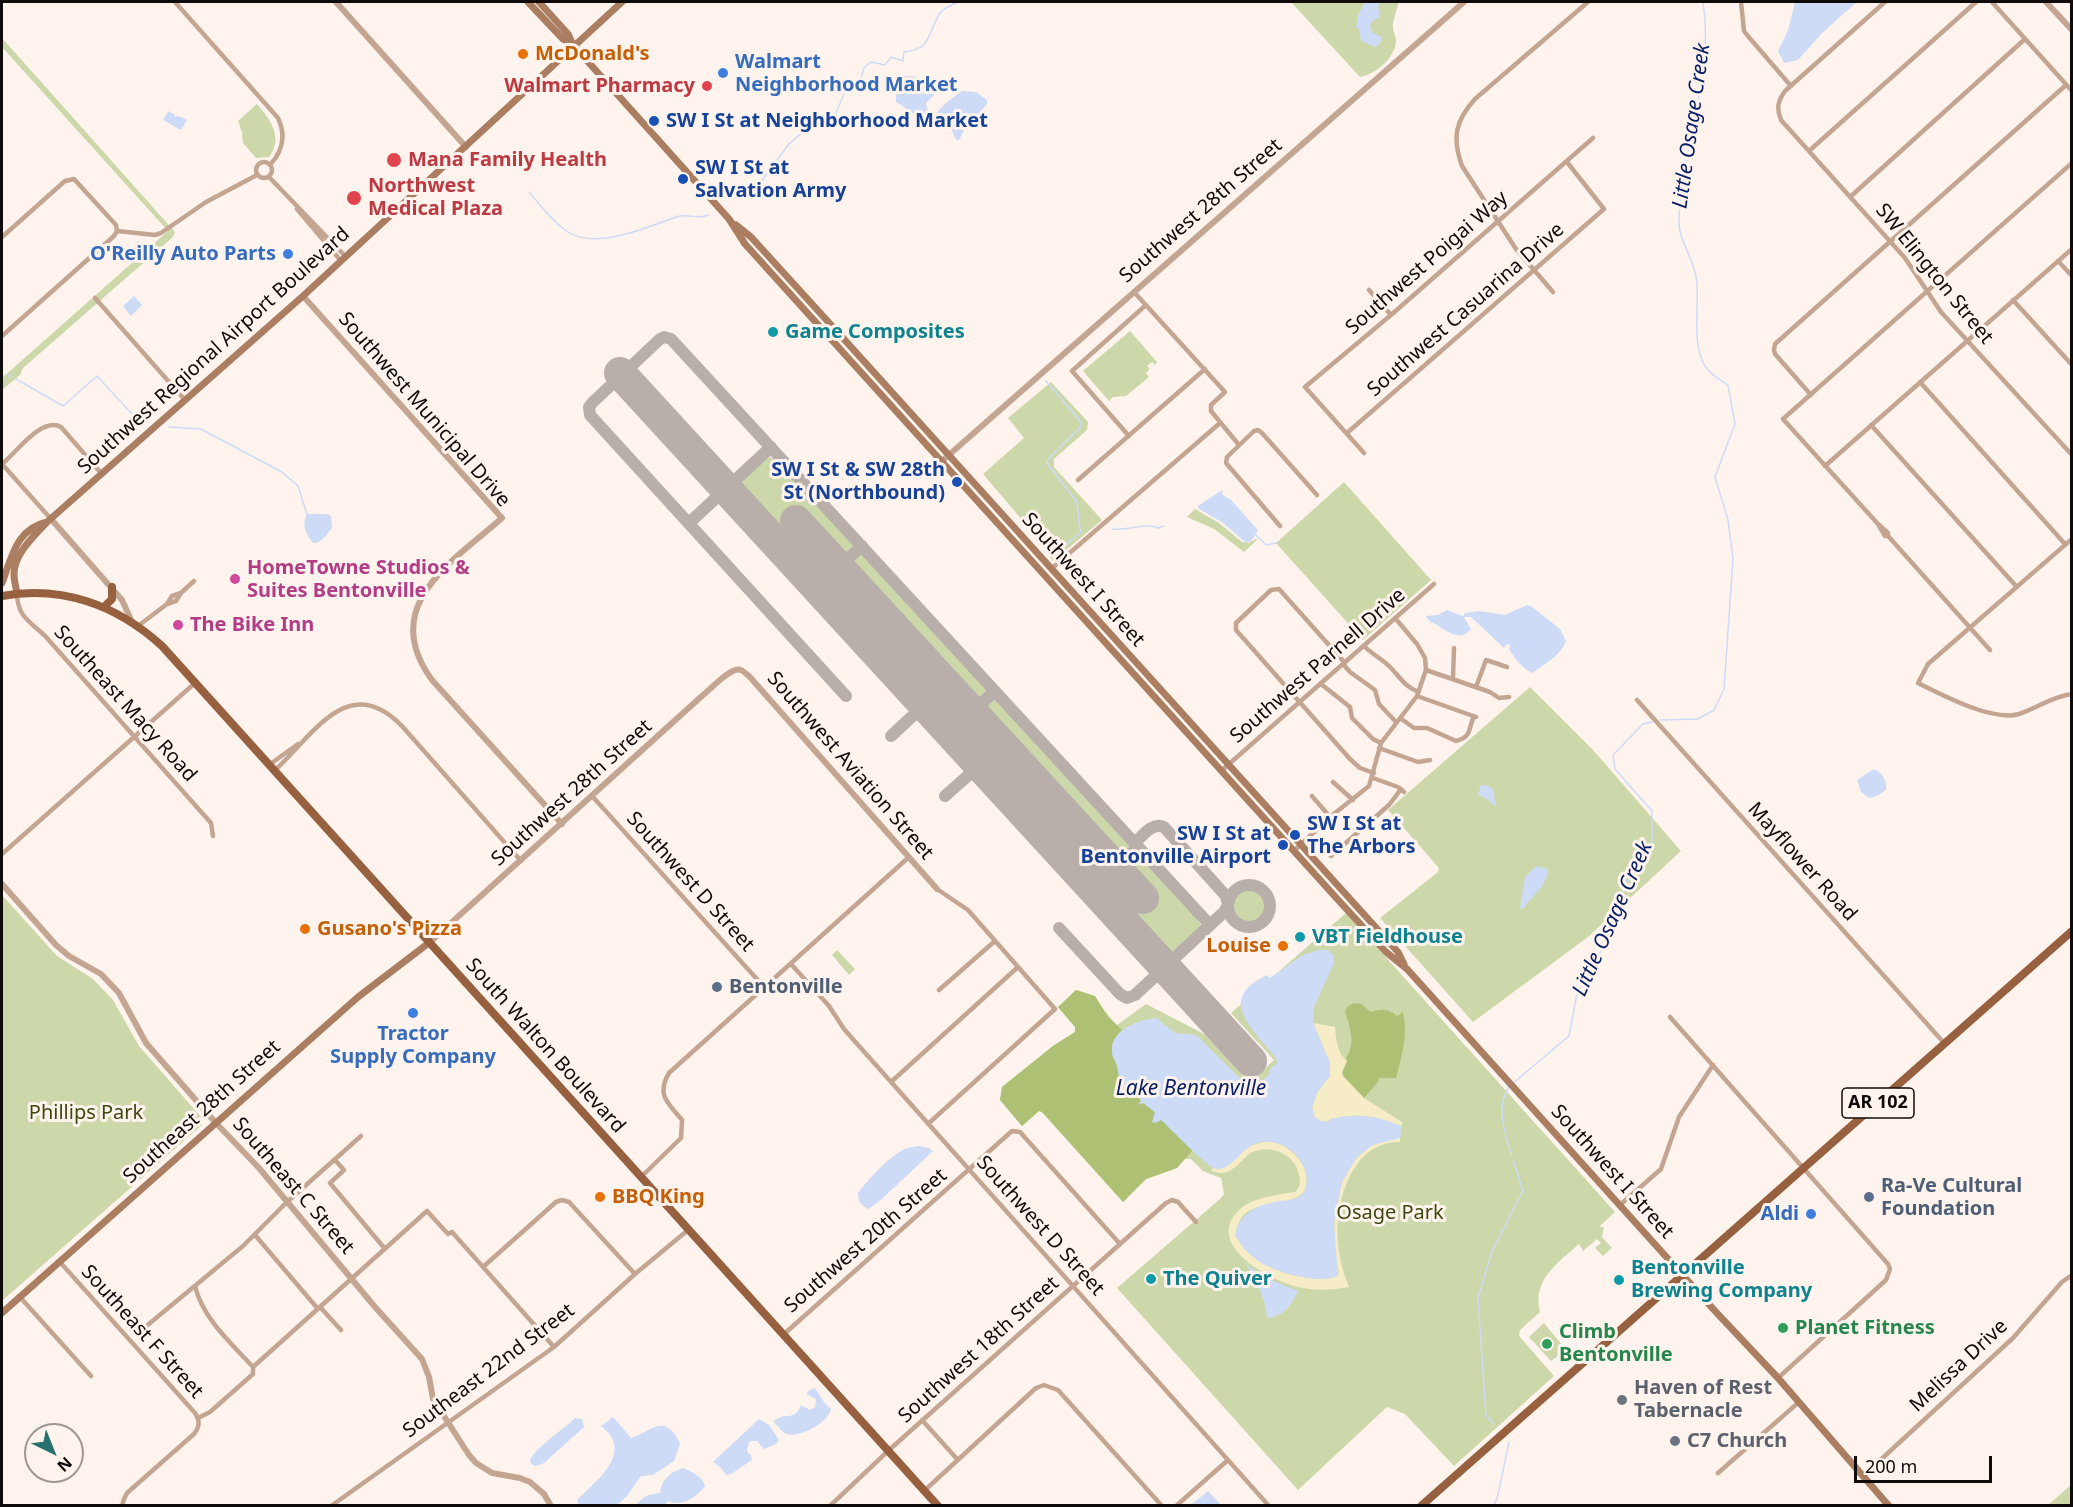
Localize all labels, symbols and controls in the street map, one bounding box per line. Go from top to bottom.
place label: McDonald's [535,42,650,66]
water label: Little Osage Creek [1668,42,1716,210]
marker: McDonald's [516,47,530,61]
place label: Walmart Neighborhood Market [735,50,958,97]
marker: Walmart Neighborhood Market [716,66,730,80]
place label: Walmart Pharmacy [504,74,695,98]
marker: Walmart Pharmacy [700,79,714,93]
place label: SW I St at Neighborhood Market [666,109,988,133]
marker: SW I St at Neighborhood Market [647,114,661,128]
street label: Southwest 28th Street [1115,134,1287,288]
place label: Mana Family Health [408,148,607,172]
marker: Mana Family Health [385,151,403,169]
place label: SW I St at Salvation Army [695,156,846,203]
marker: SW I St at Salvation Army [676,172,690,186]
place label: Northwest Medical Plaza [368,174,503,221]
street label: Southwest Poigai Way [1341,186,1513,340]
marker: Northwest Medical Plaza [345,189,363,207]
street label: SW Elington Street [1870,199,1998,349]
street label: Southwest Casuarina Drive [1363,218,1569,402]
street label: Southwest Regional Airport Boulevard [73,222,355,480]
place label: O'Reilly Auto Parts [90,242,276,266]
marker: O'Reilly Auto Parts [281,247,295,261]
street label: Southwest Municipal Drive [333,308,515,512]
place label: Game Composites [785,320,965,344]
marker: Game Composites [766,325,780,339]
place label: SW I St & SW 28th St (Northbound) [771,458,945,505]
marker: SW I St & SW 28th St (Northbound) [950,475,964,489]
street label: Southwest I Street [1017,508,1149,652]
place label: HomeTowne Studios & Suites Bentonville [247,556,470,603]
marker: HomeTowne Studios & Suites Bentonville [228,572,242,586]
street label: Southwest Parnell Drive [1226,583,1410,749]
place label: The Bike Inn [190,613,314,637]
marker: The Bike Inn [171,618,185,632]
street label: Southeast Macy Road [49,621,201,787]
street label: Southwest Aviation Street [762,667,938,865]
street label: Southwest 28th Street [487,715,657,871]
street label: Mayflower Road [1742,798,1862,926]
street label: Southwest D Street [621,807,759,957]
place label: SW I St at The Arbors [1307,812,1416,859]
place label: SW I St at Bentonville Airport [1081,822,1271,869]
marker: SW I St at The Arbors [1288,828,1302,842]
marker: SW I St at Bentonville Airport [1276,838,1290,852]
water label: Little Osage Creek [1568,838,1658,1000]
place label: Gusano's Pizza [317,917,462,941]
marker: Gusano's Pizza [298,922,312,936]
place label: VBT Fieldhouse [1312,925,1463,949]
marker: VBT Fieldhouse [1293,930,1307,944]
place label: Louise [1206,934,1271,958]
marker: Louise [1276,939,1290,953]
street label: South Walton Boulevard [460,954,630,1138]
place label: Bentonville [729,975,843,999]
marker: Bentonville [710,980,724,994]
marker: Tractor Supply Company [406,1006,420,1020]
place label: Tractor Supply Company [330,1022,496,1069]
street label: Southeast 28th Street [119,1035,285,1189]
water label: Lake Bentonville [1116,1076,1266,1102]
road number: AR 102 [1842,1088,1914,1118]
street label: Southwest I Street [1546,1100,1678,1244]
park label: Phillips Park [29,1101,143,1125]
street label: Southeast C Street [227,1113,359,1259]
street label: Southwest D Street [971,1151,1109,1301]
street label: Southwest 20th Street [780,1164,952,1318]
place label: Ra-Ve Cultural Foundation [1881,1174,2022,1221]
place label: BBQ King [612,1185,705,1209]
marker: BBQ King [593,1190,607,1204]
marker: Ra-Ve Cultural Foundation [1862,1190,1876,1204]
park label: Osage Park [1336,1201,1444,1225]
place label: Aldi [1761,1202,1799,1226]
marker: Aldi [1804,1207,1818,1221]
place label: Bentonville Brewing Company [1631,1256,1812,1303]
street label: Southeast F Street [76,1260,208,1404]
place label: The Quiver [1163,1267,1272,1291]
street label: Southwest 18th Street [894,1272,1064,1428]
marker: The Quiver [1144,1272,1158,1286]
marker: Bentonville Brewing Company [1612,1273,1626,1287]
street label: Southeast 22nd Street [399,1299,579,1443]
street label: Melissa Drive [1905,1315,2013,1417]
place label: Planet Fitness [1795,1316,1935,1340]
place label: Climb Bentonville [1559,1320,1673,1367]
marker: Planet Fitness [1776,1321,1790,1335]
marker: Climb Bentonville [1540,1337,1554,1351]
place label: Haven of Rest Tabernacle [1634,1376,1772,1423]
marker: Haven of Rest Tabernacle [1615,1393,1629,1407]
north arrow [24,1423,84,1483]
place label: C7 Church [1687,1429,1787,1453]
marker: C7 Church [1668,1434,1682,1448]
scale bar [1857,1444,1995,1482]
text: N [53,1452,77,1477]
text: 200 m [1865,1454,1917,1478]

